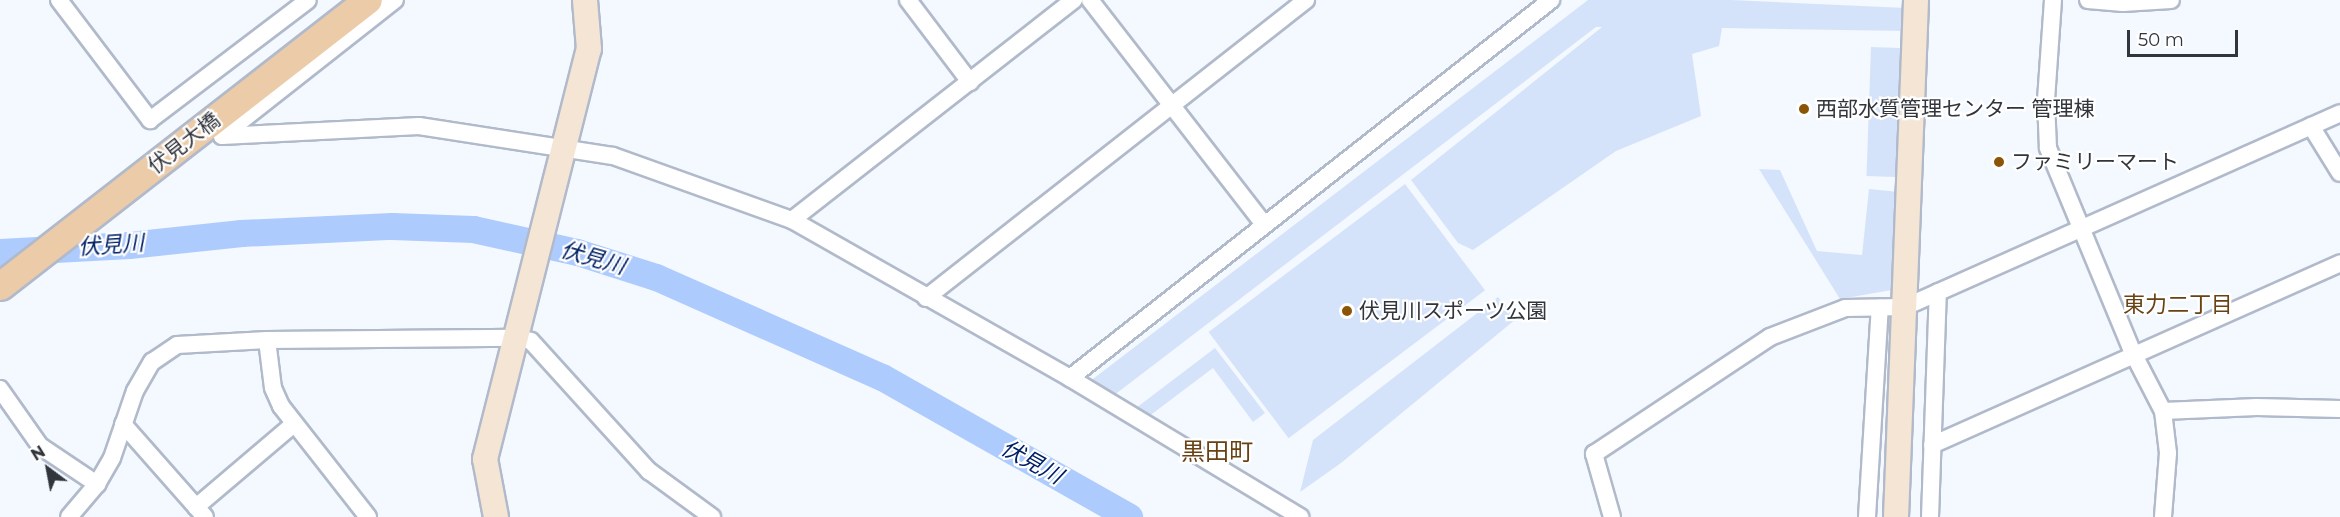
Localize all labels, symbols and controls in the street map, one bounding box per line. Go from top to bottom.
scale bar [2130,18,2241,56]
text: 50 m [2138,29,2184,51]
place label: 西部水質管理センター 管理棟 [1816,96,2095,122]
marker: 西部水質管理センター 管理棟 [1797,102,1811,116]
street label: 伏見大橋 [143,107,225,179]
place label: ファミリーマート [2011,149,2179,175]
marker: ファミリーマート [1992,155,2006,169]
water label: 伏見川 [77,230,145,260]
water label: 伏見川 [558,236,628,280]
district label: 東力二丁目 [2123,292,2233,318]
place label: 伏見川スポーツ公園 [1359,298,1548,324]
marker: 伏見川スポーツ公園 [1340,304,1354,318]
water label: 伏見川 [997,434,1067,490]
district label: 黒田町 [1181,438,1253,466]
north arrow [18,439,78,499]
text: N [28,442,49,465]

